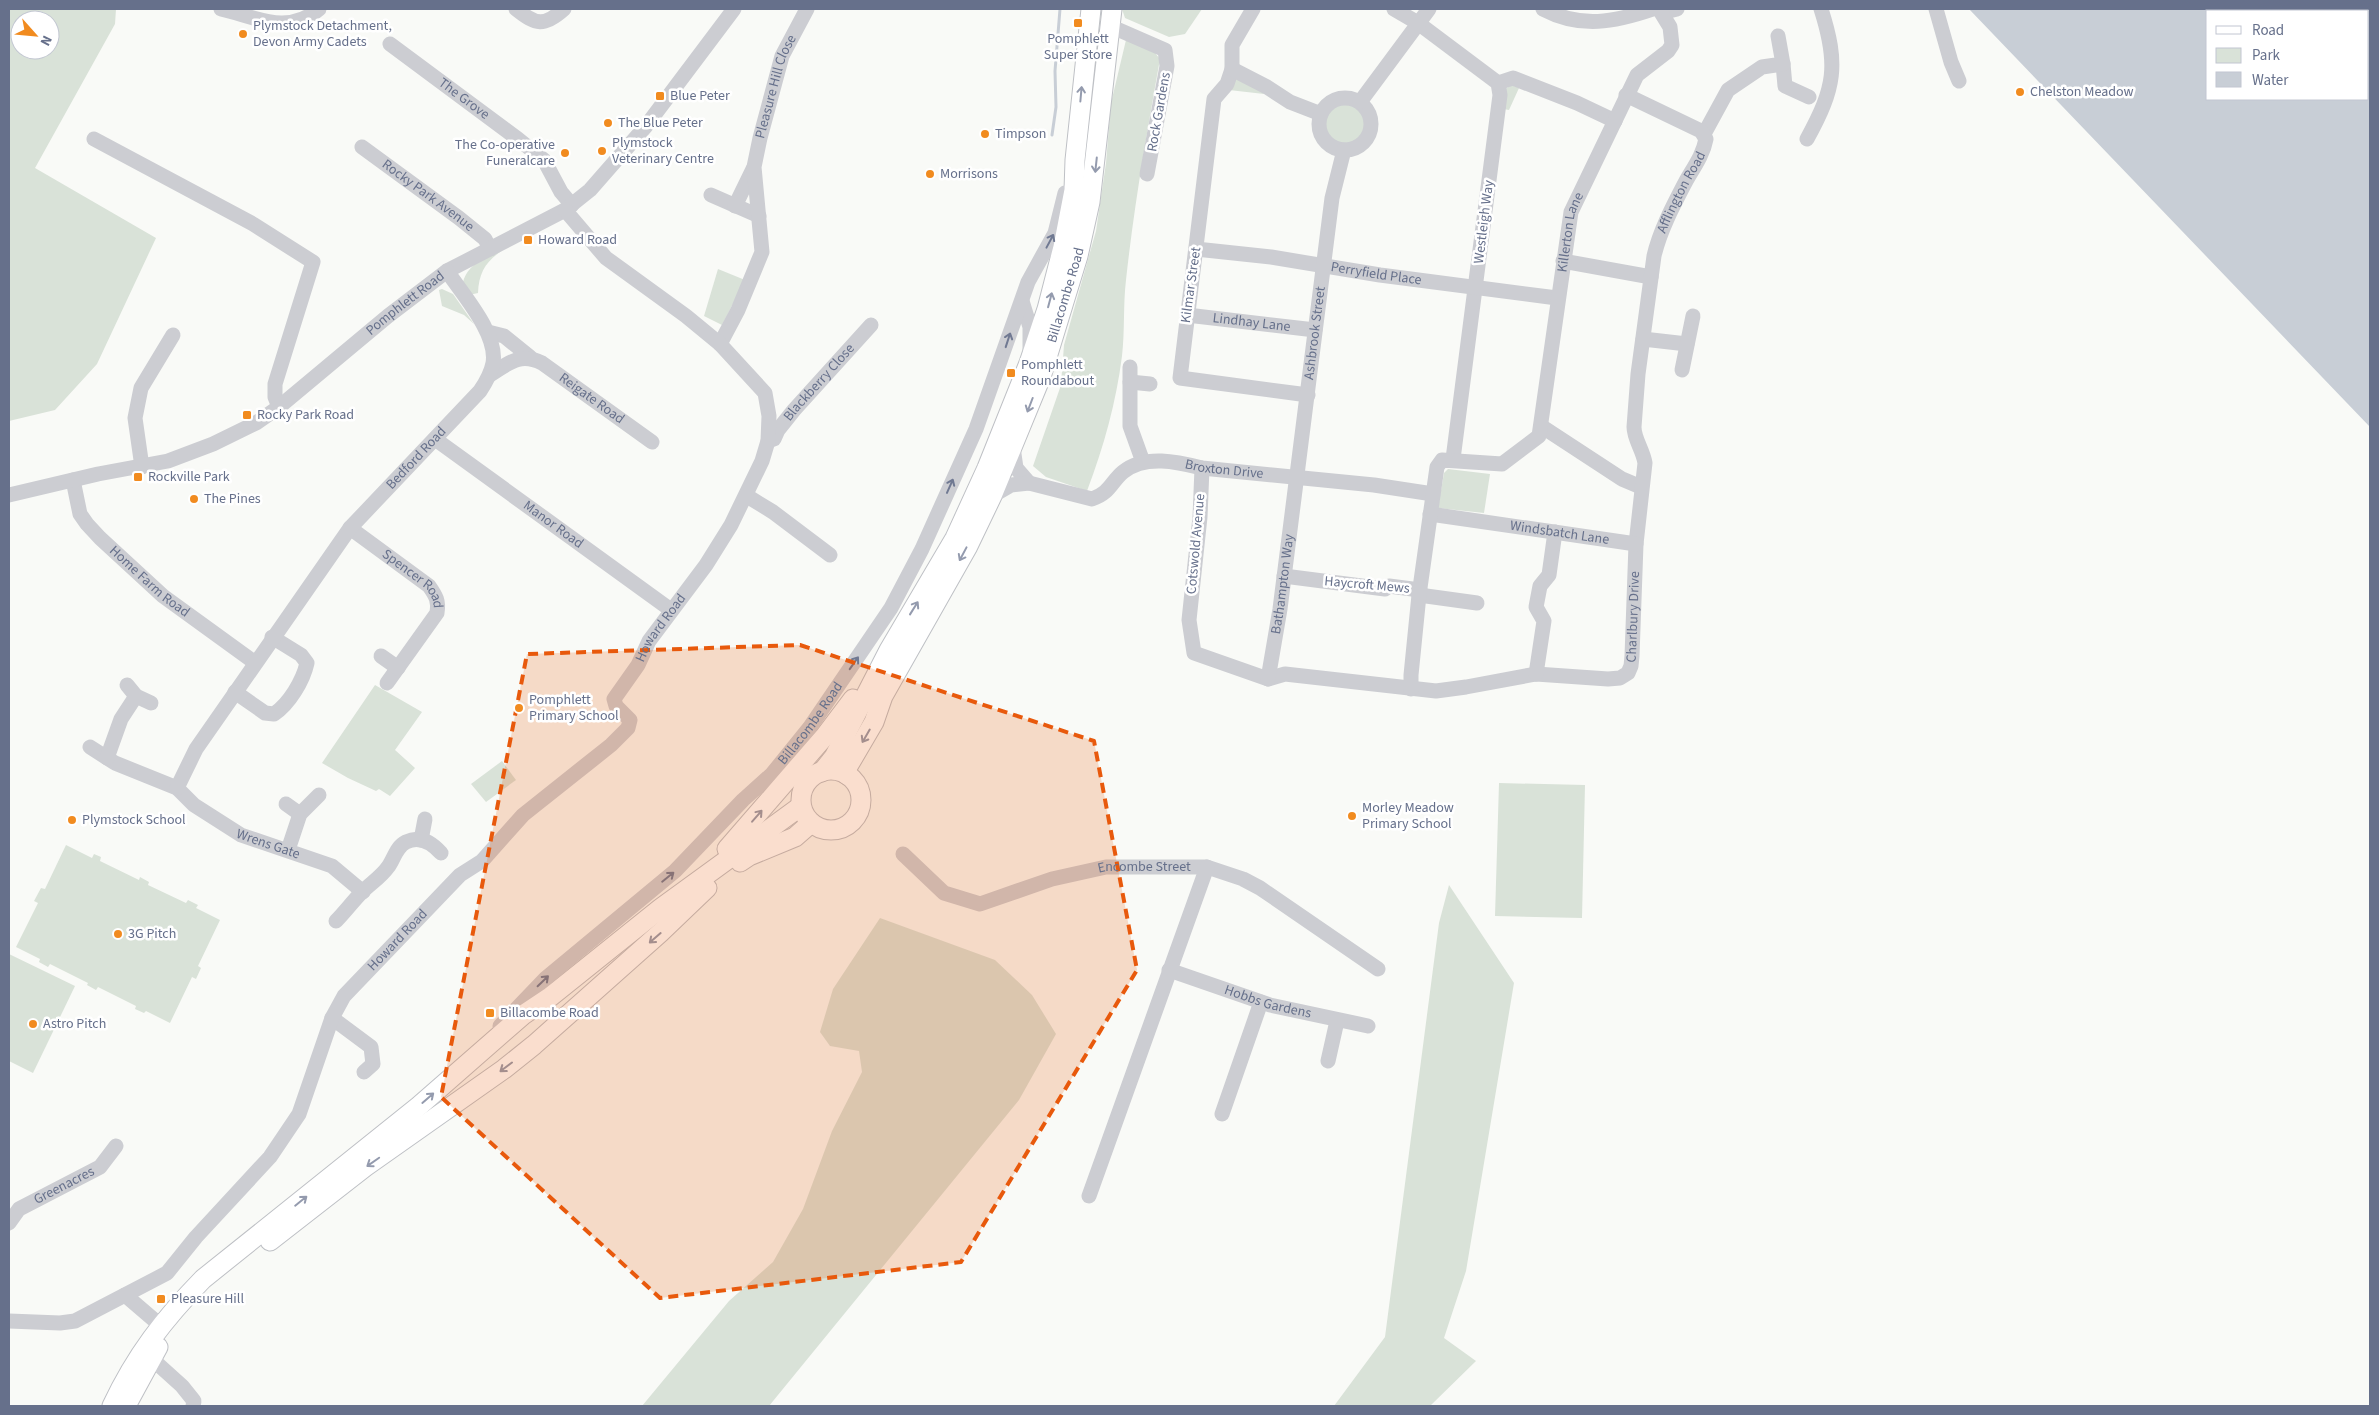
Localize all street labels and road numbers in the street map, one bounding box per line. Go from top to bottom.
street label: Pleasure Hill Close [750,31,802,141]
street label: Rock Gardens [1142,71,1176,153]
street label: The Grove [434,73,494,125]
street label: Afflington Road [1652,148,1711,236]
street label: Rocky Park Avenue [378,155,479,236]
street label: Westleigh Way [1469,179,1499,265]
street label: Killerton Lane [1552,189,1589,274]
street label: Kilmar Street [1176,245,1206,324]
street label: Billacombe Road [1042,246,1090,345]
street label: Perryfield Place [1329,257,1423,290]
street label: Pomphlett Road [362,266,449,340]
street label: Ashbrook Street [1299,285,1331,381]
street label: Lindhay Lane [1212,308,1292,337]
street label: Blackberry Close [779,339,859,426]
street label: Reigate Road [555,368,628,429]
street label: Bedford Road [381,422,451,494]
street label: Broxton Drive [1183,454,1264,484]
street label: Cotswold Avenue [1182,493,1210,595]
street label: Manor Road [519,496,588,553]
street label: Windsbatch Lane [1509,516,1611,550]
street label: Bathampton Way [1266,533,1299,636]
street label: Home Farm Road [105,541,194,622]
street label: Spencer Road [378,545,448,609]
street label: Haycroft Mews [1324,571,1411,599]
street label: Charlbury Drive [1621,571,1645,664]
street label: Howard Road [631,590,691,665]
street label: Billacombe Road [773,678,848,769]
street label: Wrens Gate [234,824,303,864]
street label: Encombe Street [1096,857,1191,879]
street label: Howard Road [363,905,432,976]
street label: Hobbs Gardens [1222,980,1313,1024]
street label: Greenacres [30,1162,98,1210]

